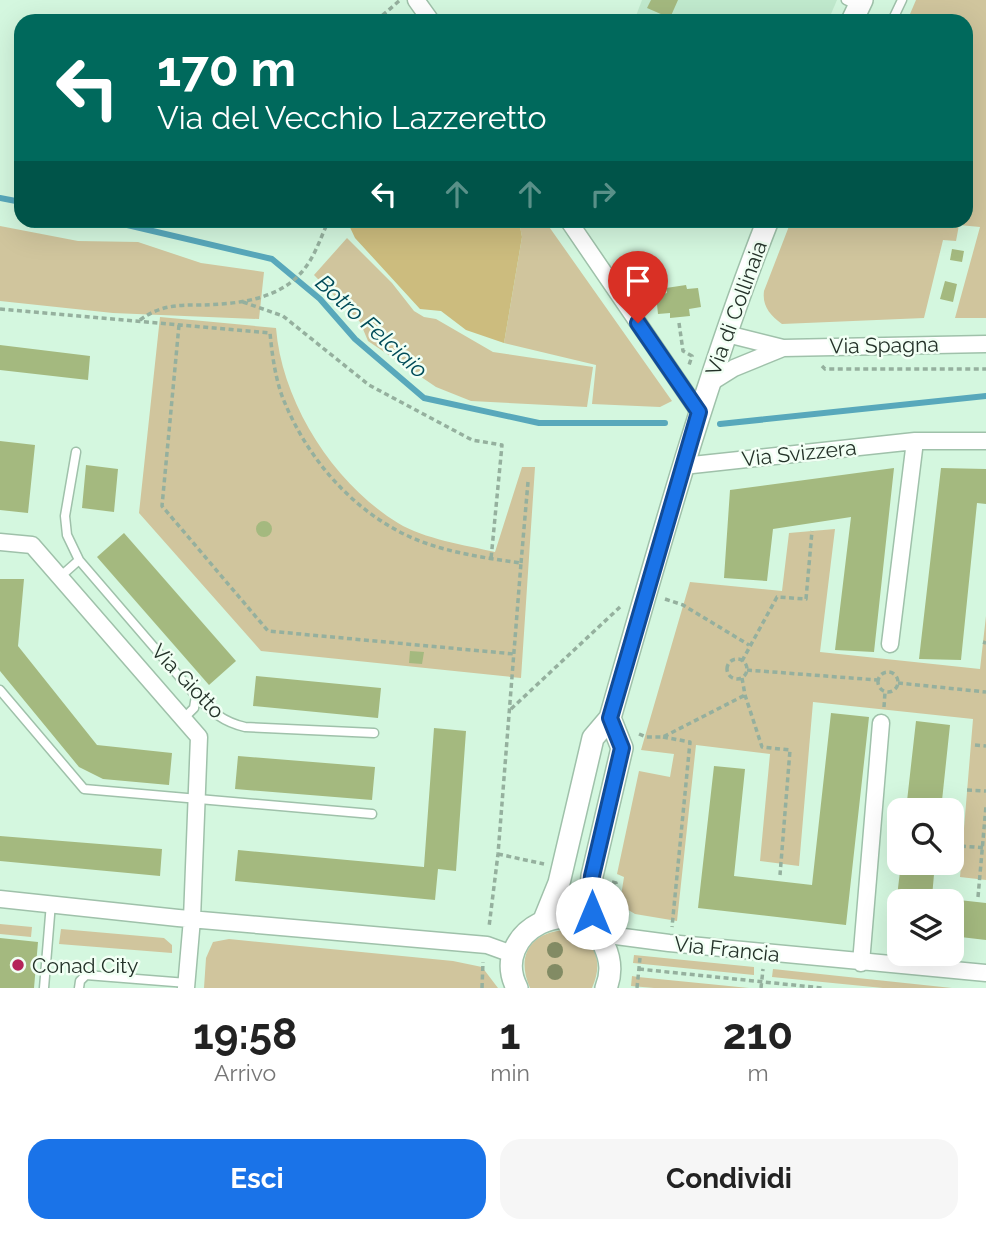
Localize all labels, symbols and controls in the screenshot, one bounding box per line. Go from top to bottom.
text: 170 m [157,40,296,97]
icon: left [42,42,133,133]
text: Via del Vecchio Lazzeretto [157,99,547,136]
icon: left [365,175,403,213]
icon: ahead [438,175,476,213]
icon: ahead [511,175,549,213]
icon: right [584,175,622,213]
street label: Via di Collinaia [700,237,772,379]
pin [608,251,668,323]
icon: arrive [619,262,657,300]
water label: Botro Felciaio [311,269,433,383]
street label: Via Spagna [829,332,939,358]
street label: Via Svizzera [740,435,858,471]
street label: Via Giotto [146,639,230,723]
map controls [887,798,964,966]
button: search [887,798,964,875]
position arrow [555,876,629,950]
button: layers [887,889,964,966]
street label: Via Francia [673,931,781,967]
place label: Conad City [32,953,138,978]
marker: Conad City [10,957,26,973]
text: 19:58 [193,1010,297,1059]
text: 1 [500,1010,521,1059]
text: 210 [723,1010,793,1059]
text: Arrivo [214,1059,276,1086]
text: min [490,1059,530,1086]
text: m [747,1059,769,1086]
button: Esci [28,1139,486,1219]
button: Condividi [500,1139,958,1219]

